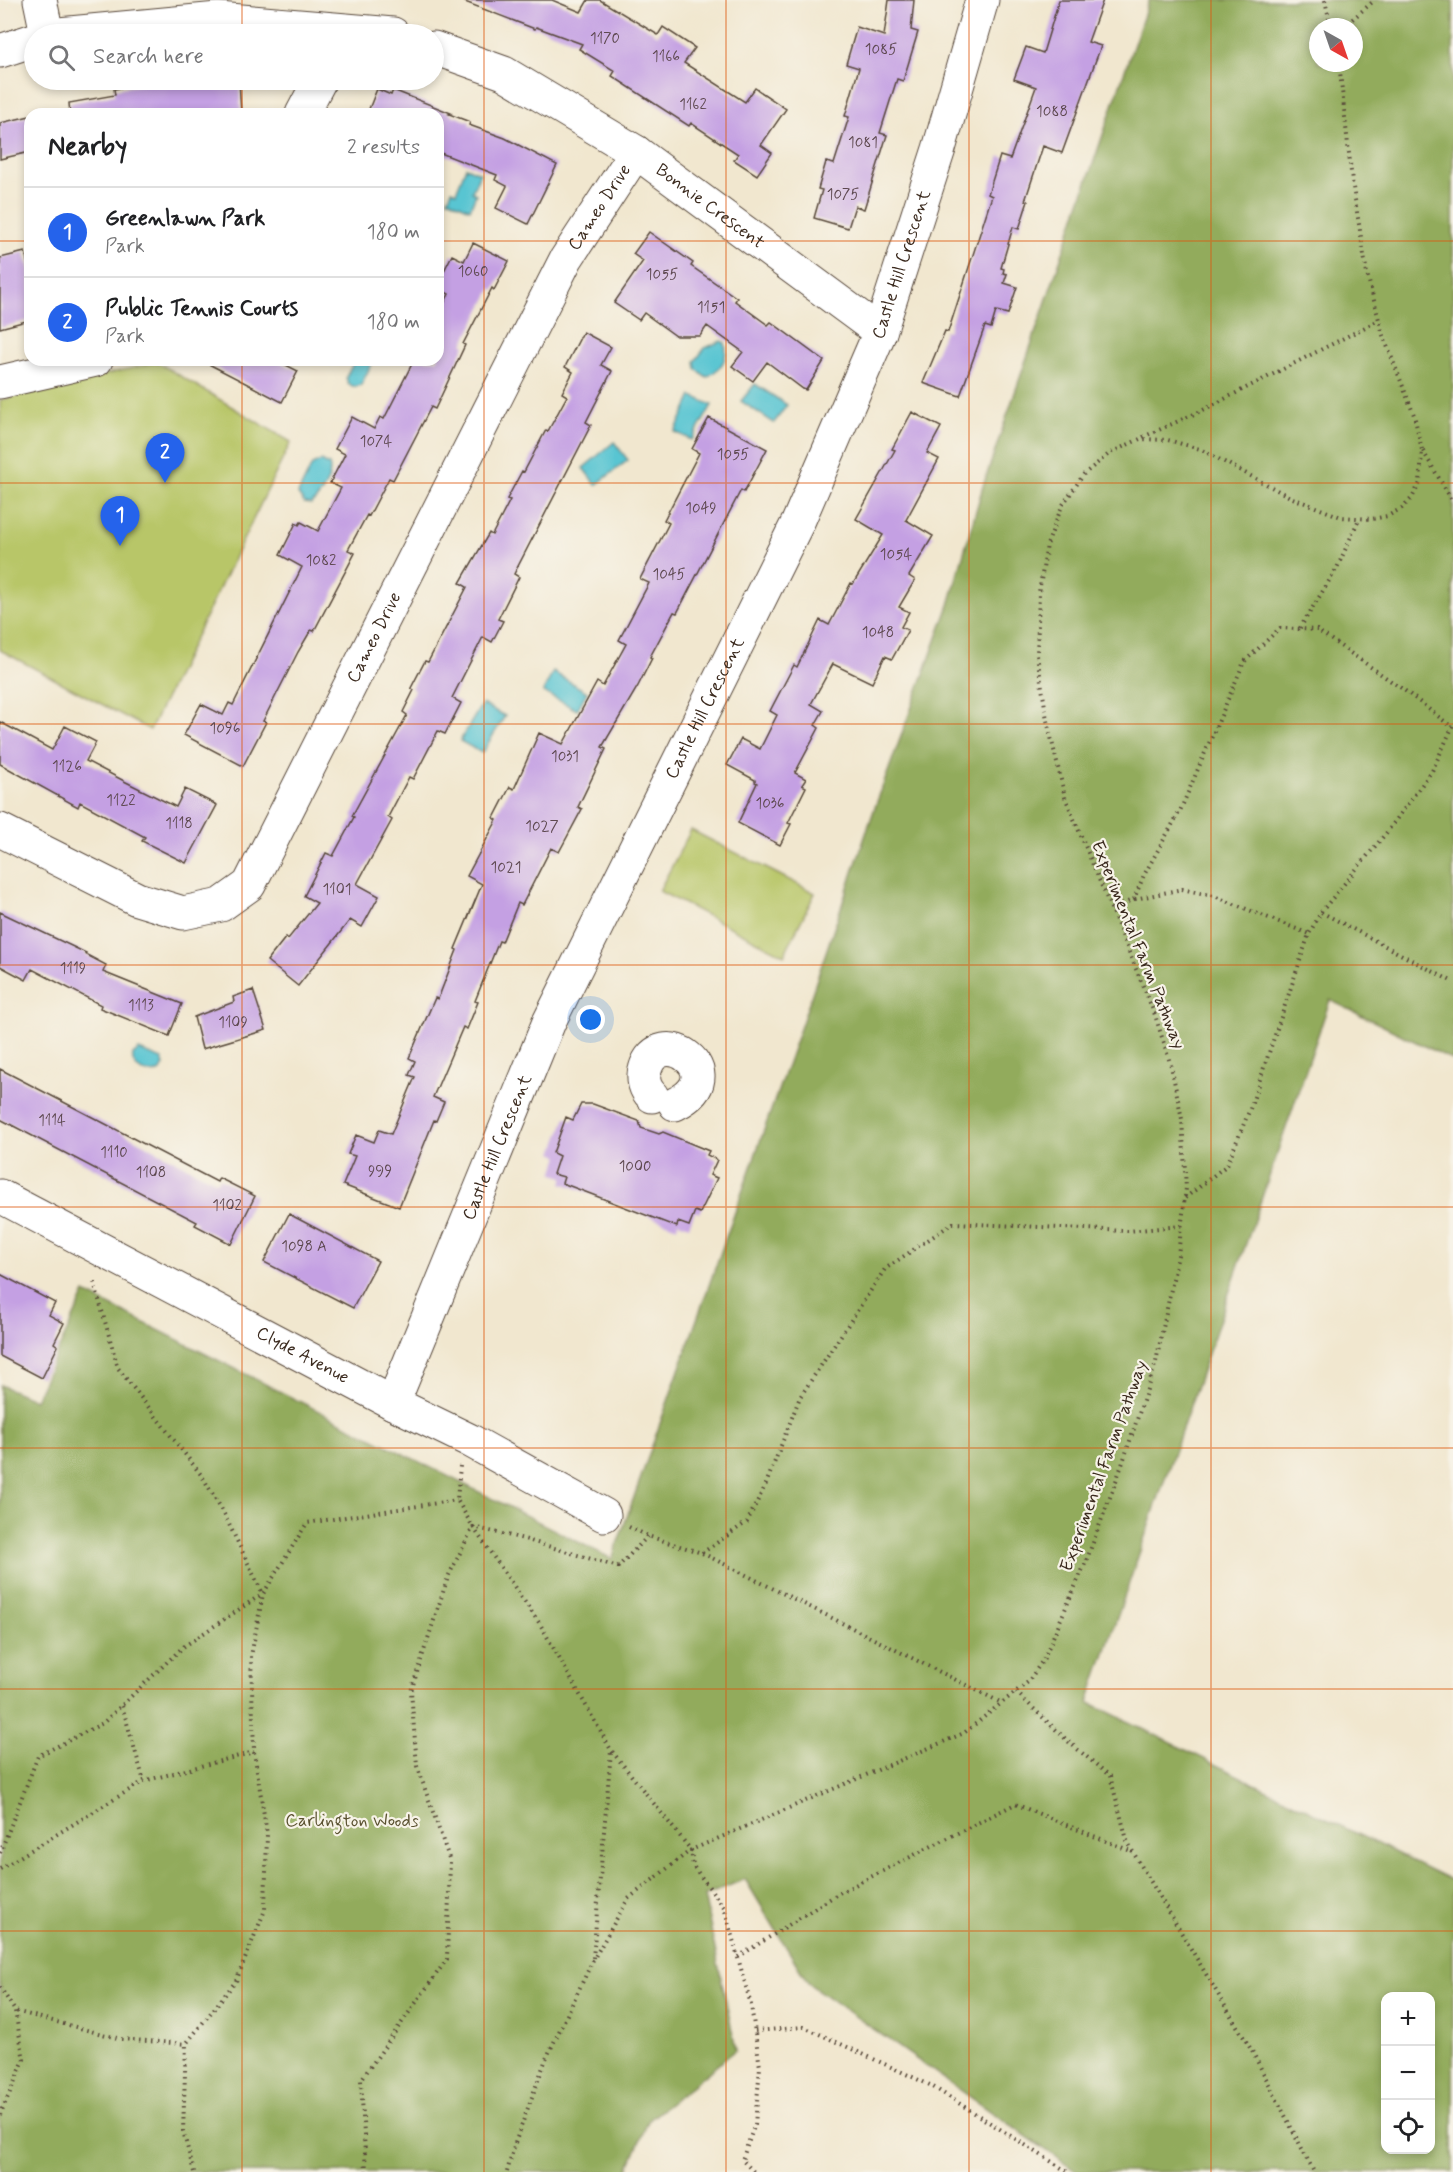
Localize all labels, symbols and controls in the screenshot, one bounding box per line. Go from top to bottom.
north arrow [1309,18,1363,72]
search box [24,24,444,90]
house number: 1170 [590,29,620,49]
house number: 1085 [865,40,897,60]
icon: search [45,41,78,74]
text: Search here [93,43,204,71]
house number: 1166 [652,47,680,67]
house number: 1162 [679,95,707,115]
house number: 1088 [1036,102,1068,122]
text: Nearby [48,130,127,164]
house number: 1081 [848,133,878,153]
text: 2 results [347,134,420,161]
street label: Bonnie Crescent [651,158,769,255]
street label: Cameo Drive [563,160,637,255]
house number: 1075 [827,185,859,205]
street label: Castle Hill Crescent [866,187,937,343]
text: Greenlawn Park [105,205,265,233]
text: 1 [63,219,72,246]
text: 180 m [367,219,420,246]
text: Park [105,233,145,260]
house number: 1060 [458,262,488,282]
house number: 1055 [646,265,678,285]
text: Public Tennis Courts [105,295,298,323]
house number: 1151 [697,298,725,318]
text: 2 [63,309,72,336]
text: 180 m [367,309,420,336]
text: Park [105,323,145,350]
house number: 1074 [360,432,392,452]
pin: 2 [146,434,184,483]
house number: 1055 [717,445,749,465]
pin: 1 [100,496,140,546]
house number: 1049 [685,499,717,519]
house number: 1054 [880,545,912,565]
house number: 1082 [306,551,336,571]
house number: 1045 [652,565,686,585]
street label: Cameo Drive [341,588,407,687]
house number: 1048 [862,623,894,643]
street label: Castle Hill Crescent [660,633,751,783]
house number: 1096 [210,719,241,739]
house number: 1031 [551,747,579,767]
house number: 1126 [52,757,82,777]
house number: 1122 [106,791,136,811]
house number: 1036 [755,794,785,814]
house number: 1118 [165,814,193,834]
house number: 1027 [525,817,559,837]
street label: Experimental Farm Pathway [1085,837,1191,1053]
house number: 1021 [491,858,521,878]
house number: 1101 [323,880,351,900]
house number: 1119 [60,959,86,979]
house number: 1113 [128,996,154,1016]
your location [576,1005,605,1034]
house number: 1109 [218,1013,248,1033]
street label: Castle Hill Crescent [457,1071,538,1224]
house number: 1114 [38,1111,66,1131]
house number: 1110 [100,1143,128,1163]
house number: 1000 [619,1157,651,1177]
house number: 999 [368,1162,392,1182]
house number: 1108 [136,1163,166,1183]
house number: 1102 [212,1196,242,1216]
house number: 1098 A [281,1237,327,1257]
street label: Clyde Avenue [252,1321,353,1390]
street label: Experimental Farm Pathway [1055,1357,1153,1575]
park label: Carlington Woods [285,1809,419,1835]
map controls [1381,1992,1435,2154]
button: + [1381,1992,1435,2046]
button: − [1381,2046,1435,2100]
button: locate [1381,2100,1435,2154]

